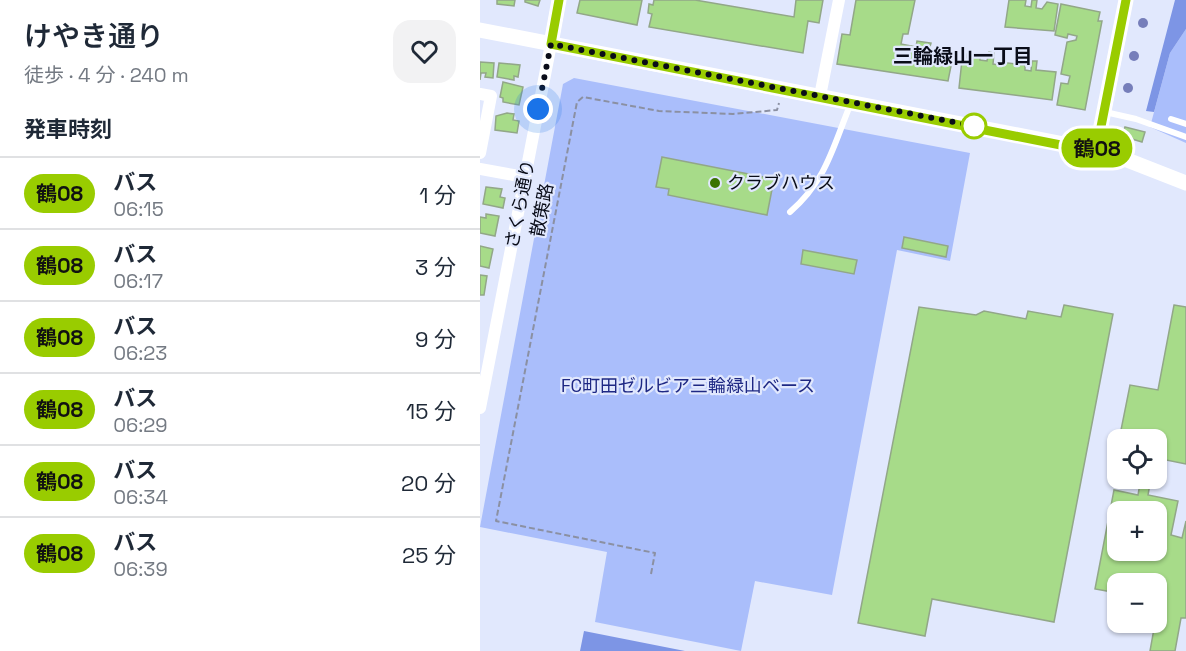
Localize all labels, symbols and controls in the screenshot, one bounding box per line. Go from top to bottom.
text: けやき通り [24,18,164,54]
button: heart [393,20,456,83]
district label: 三輪緑山一丁目 [893,43,1033,69]
text: 徒歩 · 4 分 · 240 m [24,62,189,88]
your location [523,94,553,124]
unlabelled marker [961,113,987,139]
text: 発車時刻 [24,115,112,143]
line badge: 鶴08 [1062,128,1132,168]
text: 鶴08 [1073,135,1121,162]
street label: さくら通り [500,158,539,250]
text: バス [113,168,157,196]
place label: クラブハウス [727,171,835,194]
marker: クラブハウス [708,176,722,190]
text: 鶴08 [36,180,83,207]
text: 1 分 [419,181,456,209]
street label: 散策路 [525,181,558,239]
text: 06:15 [113,196,164,222]
text: バス [113,240,157,268]
text: 鶴08 [36,252,83,279]
text: 3 分 [415,253,456,281]
text: 06:17 [113,268,163,294]
text: バス [113,312,157,340]
text: 鶴08 [36,324,83,351]
text: 9 分 [415,325,456,353]
text: 06:23 [113,340,167,366]
park label: FC町田ゼルビア三輪緑山ベース [561,374,815,397]
text: バス [113,384,157,412]
text: 鶴08 [36,396,83,423]
text: 15 分 [406,397,456,425]
text: 06:29 [113,412,168,438]
map controls [1107,429,1167,633]
button: locate [1107,429,1167,489]
text: バス [113,456,157,484]
text: 鶴08 [36,468,83,495]
text: 20 分 [401,469,456,497]
text: 06:34 [113,484,168,510]
button: + [1107,501,1167,561]
text: バス [113,528,157,556]
text: 鶴08 [36,540,83,567]
text: 25 分 [402,541,456,569]
text: 06:39 [113,556,168,582]
button: − [1107,573,1167,633]

